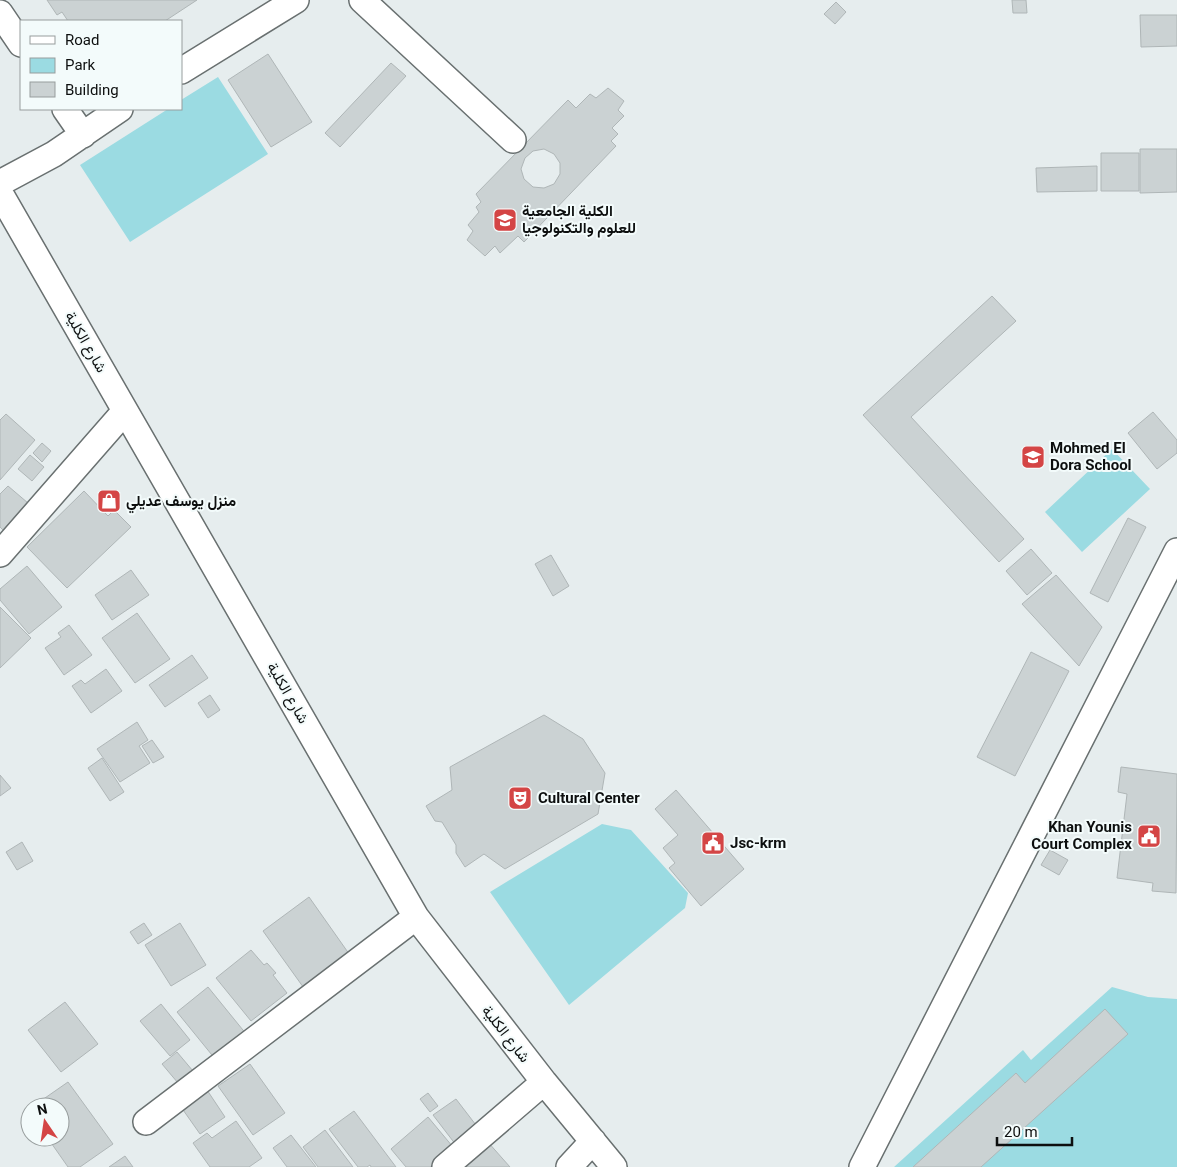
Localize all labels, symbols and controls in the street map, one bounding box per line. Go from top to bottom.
legend [20,20,182,110]
text: Road [65,31,99,49]
text: Park [65,56,96,74]
text: Building [65,81,119,99]
place label: الكلية الجامعية للعلوم والتكنولوجيا [522,202,636,238]
school or university icon: الكلية الجامعية للعلوم والتكنولوجيا [492,207,518,233]
street label: شارع الكلية [60,308,111,377]
place label: Mohmed El Dora School [1050,439,1132,474]
school or university icon: Mohmed El Dora School [1020,444,1046,470]
shop icon: منزل يوسف عديلي [96,488,122,514]
place label: منزل يوسف عديلي [126,492,236,514]
street label: شارع الكلية [262,659,313,728]
theatre icon: Cultural Center [507,785,533,811]
place label: Cultural Center [538,789,640,807]
place label: Khan Younis Court Complex [1031,818,1132,853]
public building icon: Khan Younis Court Complex [1136,823,1162,849]
public building icon: Jsc-krm [700,830,726,856]
place label: Jsc-krm [730,834,786,852]
street label: شارع الكلية [477,1002,534,1067]
north arrow [20,1097,70,1147]
text: N [35,1100,49,1118]
scale bar [997,1114,1072,1146]
text: 20 m [1004,1123,1038,1141]

